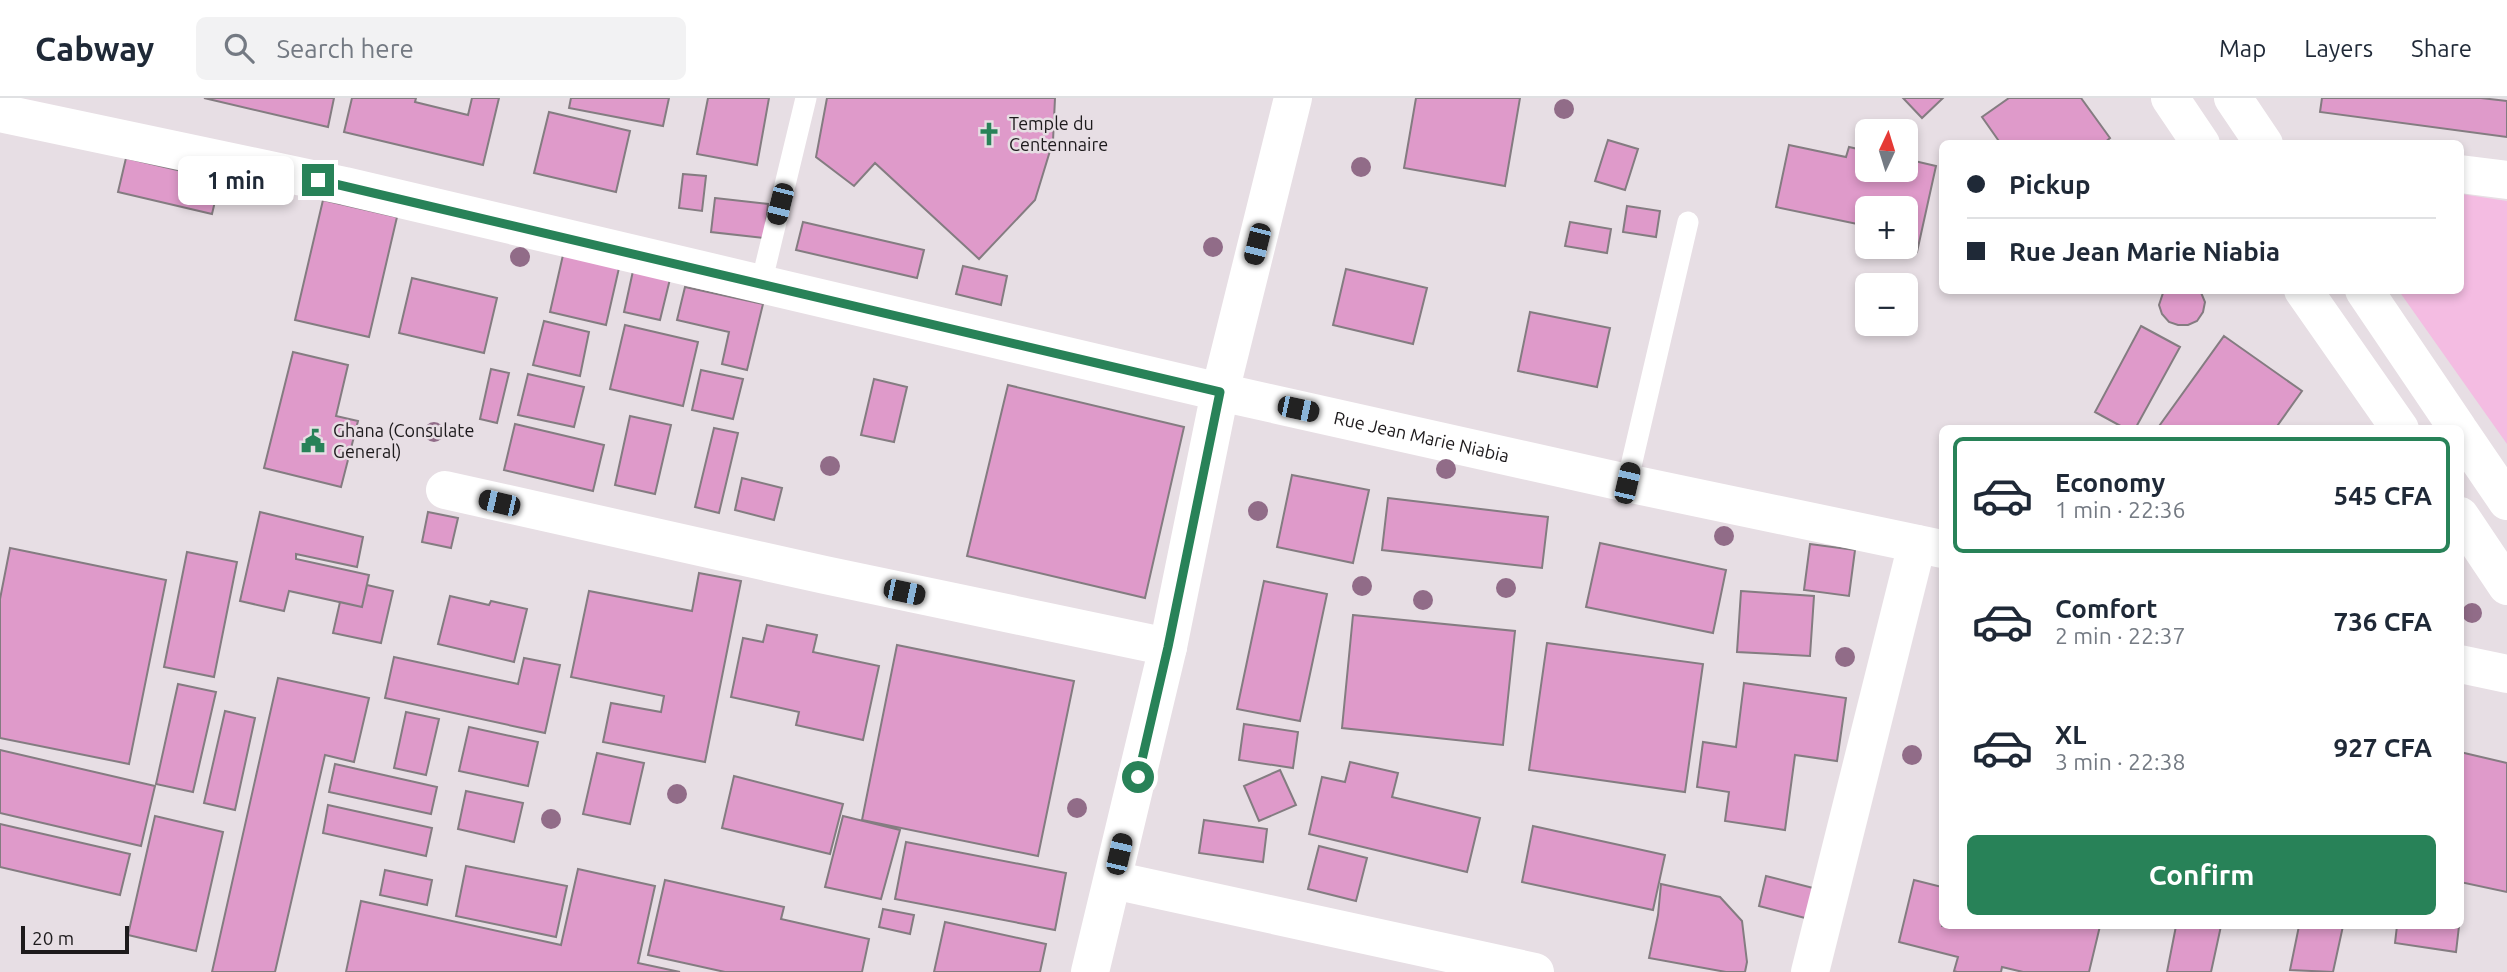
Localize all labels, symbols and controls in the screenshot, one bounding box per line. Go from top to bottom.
search box [196,17,686,80]
icon: search [220,29,258,67]
text: Cabway [35,30,154,67]
text: Search here [276,34,414,63]
text: Map [2219,35,2266,62]
text: Layers [2304,35,2373,62]
text: Share [2411,35,2472,62]
place label: Temple du Centennaire [1009,113,1108,154]
north arrow [1855,119,1918,182]
map controls [1855,119,1918,336]
church icon: Temple du Centennaire [975,120,1003,148]
callout: 1 min [178,155,294,204]
route end [302,164,334,196]
text: 1 min [207,168,265,193]
text: Pickup [2009,170,2091,199]
car [765,181,796,227]
button: + [1855,196,1918,259]
car [1242,221,1273,267]
text: Rue Jean Marie Niabia [2009,237,2280,266]
button: − [1855,273,1918,336]
car [1276,394,1321,424]
street label: Rue Jean Marie Niabia [1332,407,1511,465]
place label: Ghana (Consulate General) [333,420,474,462]
public building icon: Ghana (Consulate General) [299,427,327,455]
car [1613,460,1642,506]
icon: car [1971,464,2034,527]
text: Economy [2055,468,2165,497]
text: 545 CFA [2334,481,2432,510]
car [477,488,522,518]
text: 1 min · 22:36 [2055,497,2186,522]
car [882,577,927,607]
icon: car [1971,590,2034,653]
text: Comfort [2055,594,2158,623]
text: 736 CFA [2334,607,2432,636]
text: 2 min · 22:37 [2055,623,2186,648]
icon: car [1971,716,2034,779]
text: XL [2055,720,2086,749]
text: 927 CFA [2334,733,2432,762]
text: 3 min · 22:38 [2055,749,2186,774]
route start [1122,761,1154,793]
car [1105,831,1134,877]
button: Confirm [1967,835,2436,915]
scale bar [21,923,130,955]
text: 20 m [32,927,74,949]

